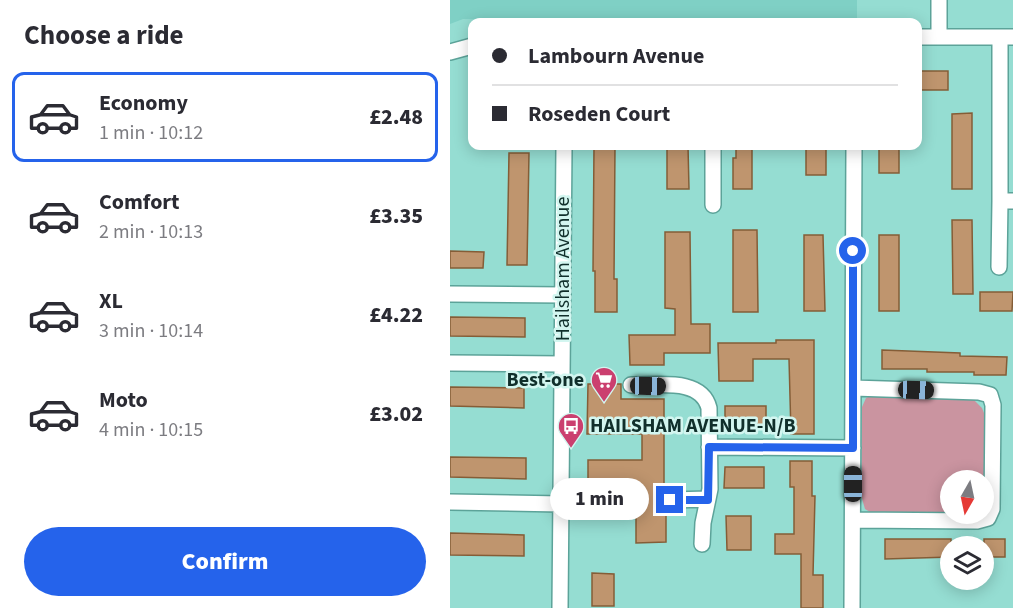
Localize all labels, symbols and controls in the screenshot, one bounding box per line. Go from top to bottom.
text: Choose a ride [24,16,184,55]
text: Lambourn Avenue [528,40,704,72]
text: Economy [99,87,188,119]
icon: car [27,90,81,144]
text: Roseden Court [528,98,670,130]
text: £2.48 [369,101,423,133]
text: 1 min · 10:12 [99,119,203,147]
text: Comfort [99,186,180,218]
icon: car [27,189,81,243]
street label: Hailsham Avenue [549,197,577,341]
text: £3.35 [369,200,423,232]
text: 2 min · 10:13 [99,218,203,246]
route start [839,237,866,264]
text: XL [99,285,123,317]
icon: car [27,288,81,342]
text: £4.22 [369,299,423,331]
text: 3 min · 10:14 [99,317,203,345]
supermarket icon: Best-one [589,365,619,403]
place label: Best-one [507,366,584,394]
car [630,377,666,395]
car [898,380,934,400]
text: Moto [99,384,148,416]
icon: car [27,387,81,441]
text: £3.02 [369,398,423,430]
bus stop icon: HAILSHAM AVENUE-N/B [556,411,586,449]
place label: HAILSHAM AVENUE-N/B [590,412,796,440]
text: 4 min · 10:15 [99,416,203,444]
car [844,466,862,502]
north arrow [940,470,994,524]
map controls [940,470,994,590]
callout: 1 min [550,479,649,521]
text: 1 min [575,485,624,513]
route end [656,486,683,513]
button: Confirm [24,527,426,596]
button: layers [940,536,994,590]

